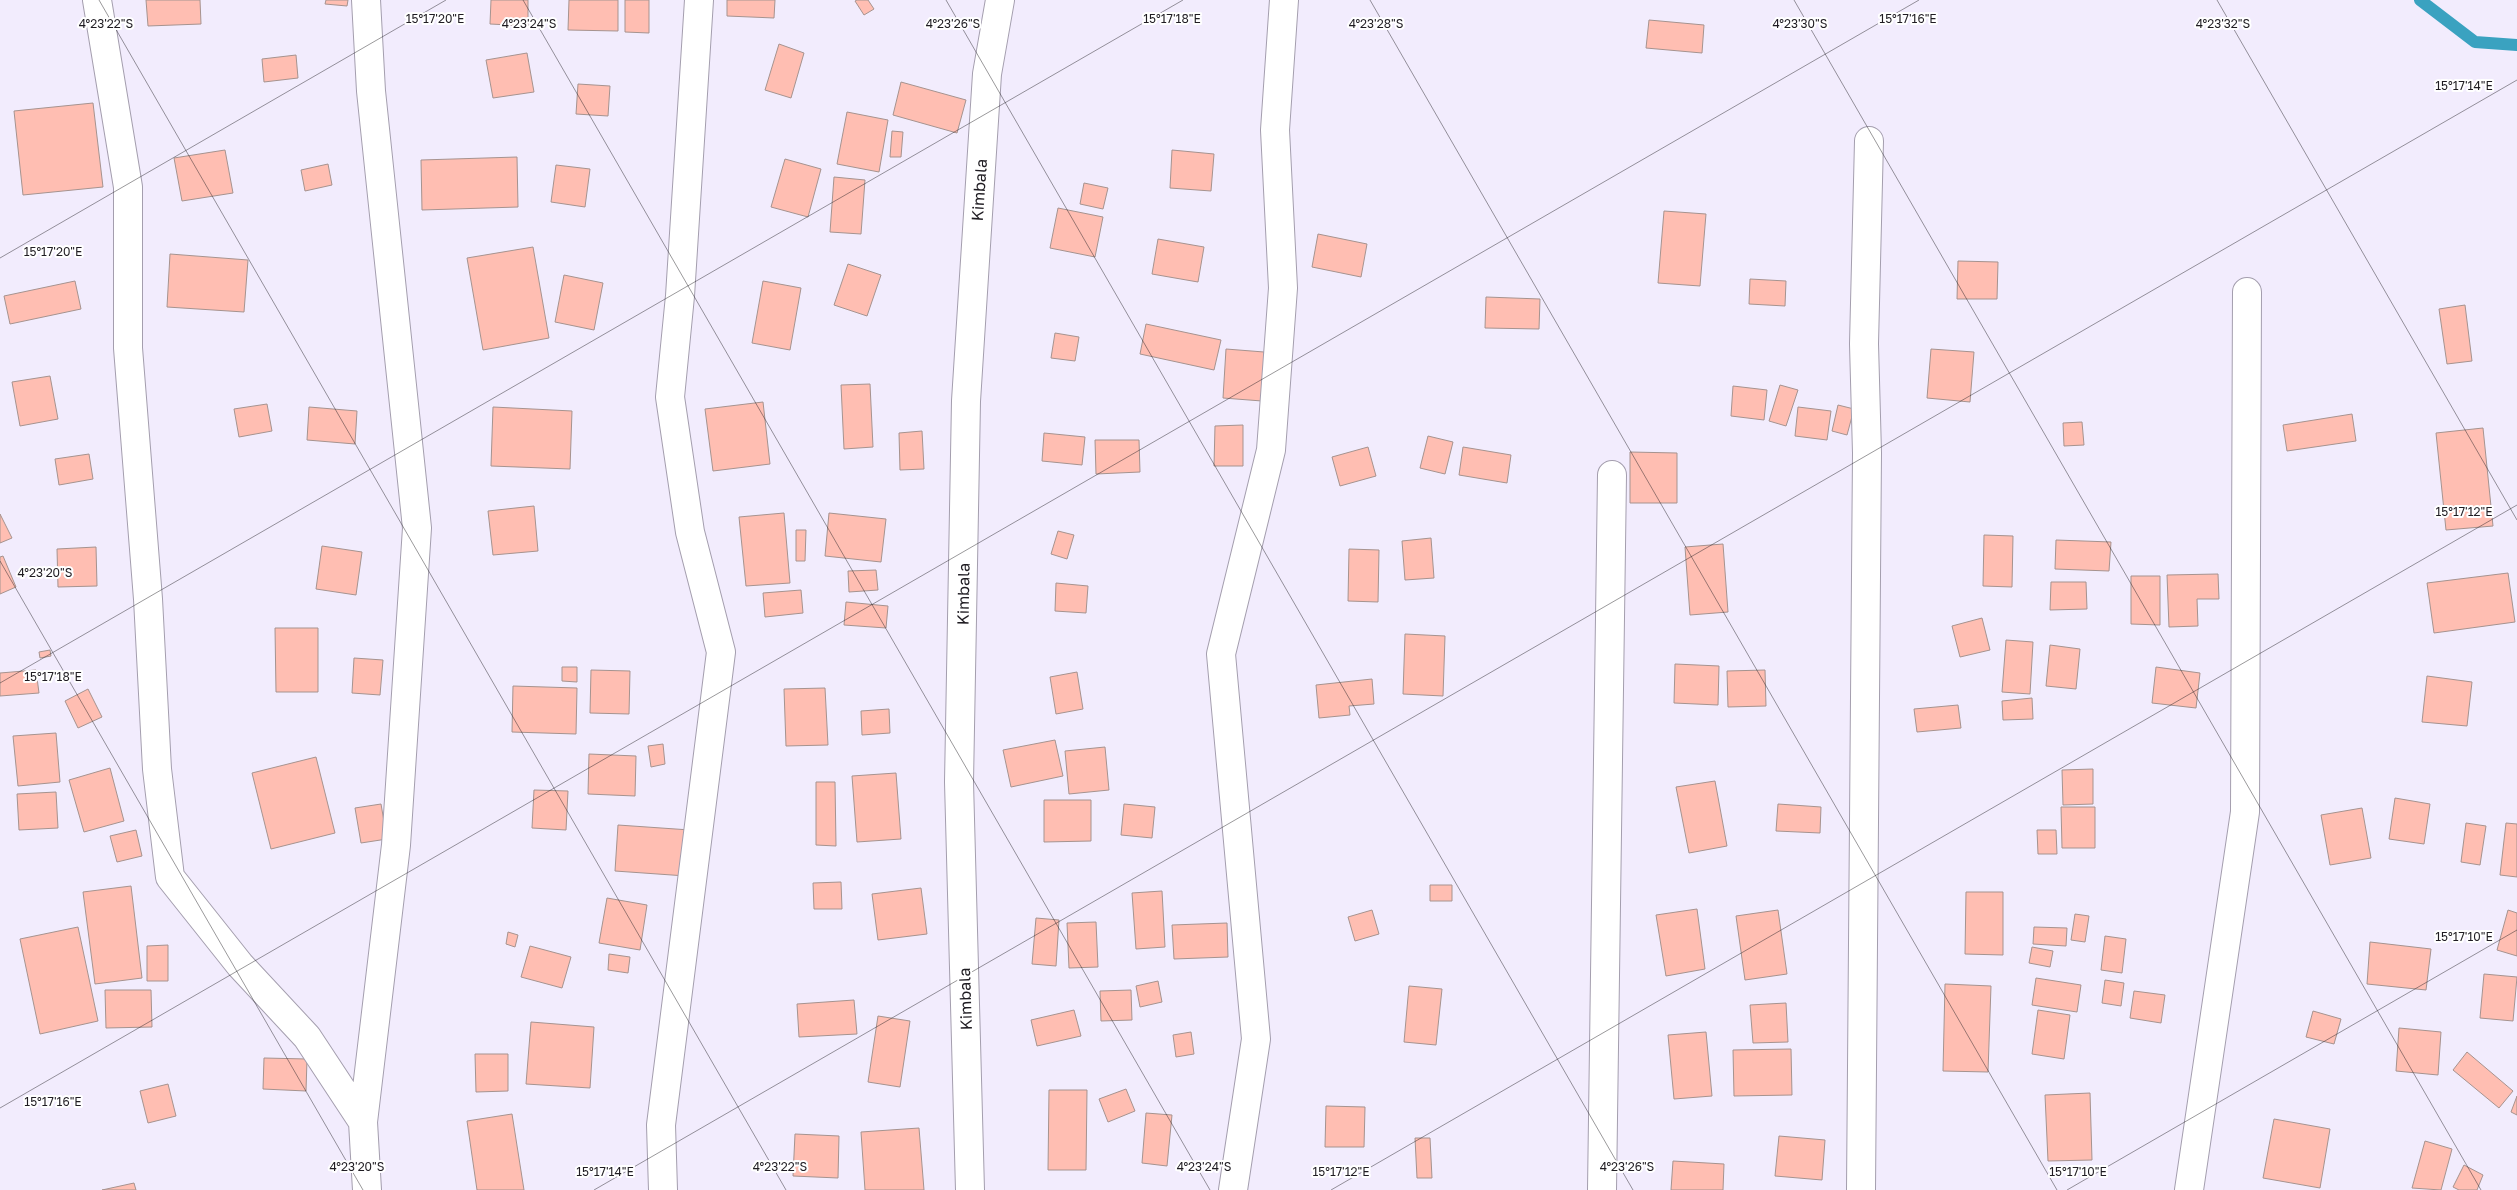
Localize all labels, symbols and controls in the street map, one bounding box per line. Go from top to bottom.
text: 15°17'20"E [406,11,464,26]
text: 15°17'18"E [1143,11,1201,26]
text: 15°17'16"E [1879,11,1937,26]
text: 4°23'22"S [79,16,133,31]
text: 4°23'24"S [502,16,557,31]
text: 4°23'26"S [926,16,981,31]
text: 4°23'28"S [1349,16,1404,31]
text: 4°23'30"S [1773,16,1828,31]
text: 4°23'32"S [2196,16,2250,31]
text: 15°17'14"E [2435,78,2493,93]
street label: Kimbala [967,158,991,222]
text: 15°17'20"E [24,244,82,259]
text: 15°17'12"E [2435,504,2493,519]
street label: Kimbala [952,563,974,625]
text: 4°23'20"S [18,565,73,580]
text: 15°17'18"E [24,669,82,684]
text: 15°17'10"E [2435,929,2493,944]
street label: Kimbala [954,967,976,1031]
text: 15°17'16"E [24,1094,82,1109]
text: 4°23'20"S [330,1159,385,1174]
text: 4°23'22"S [753,1159,807,1174]
text: 4°23'24"S [1177,1159,1232,1174]
text: 4°23'26"S [1600,1159,1655,1174]
text: 15°17'14"E [576,1164,634,1179]
text: 15°17'12"E [1312,1164,1370,1179]
text: 15°17'10"E [2049,1164,2107,1179]

